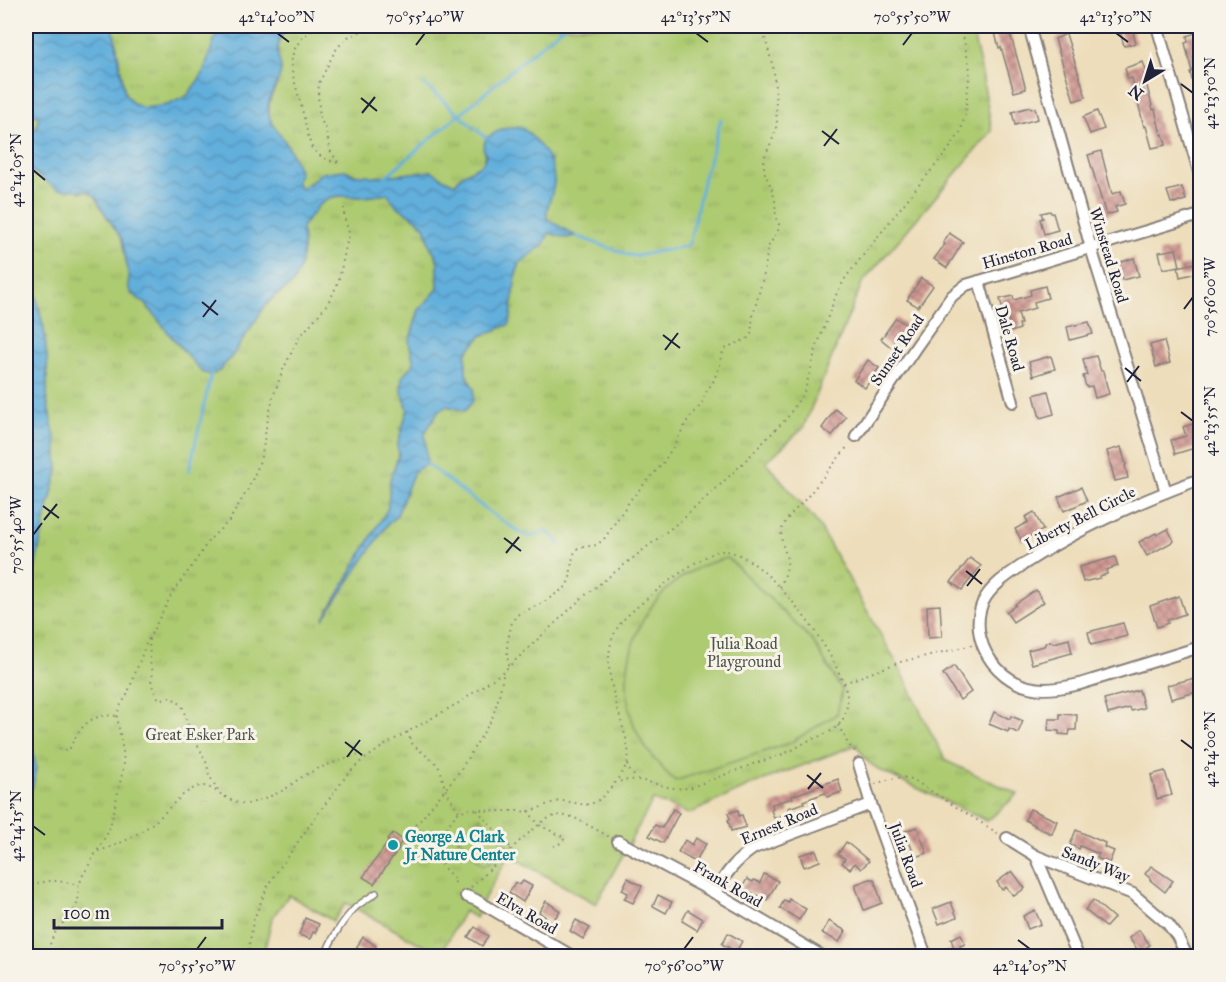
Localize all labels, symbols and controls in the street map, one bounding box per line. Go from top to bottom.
text: 42°14'00"N [239,8,315,26]
text: 70°55'40"W [386,8,465,26]
text: 42°13'55"N [661,8,732,26]
text: 70°55'50"W [874,8,951,26]
text: 42°13'50"N [1080,8,1152,26]
north arrow [1115,51,1175,111]
text: 42°13'50"N [1201,57,1219,129]
text: N [1125,81,1147,104]
text: 42°14'05"N [7,132,25,207]
street label: Winstead Road [1085,205,1133,305]
street label: Hinston Road [980,229,1074,273]
text: 70°56'00"W [1201,257,1219,337]
street label: Dale Road [992,303,1028,373]
street label: Sunset Road [866,311,928,389]
text: 42°13'55"N [1201,385,1219,456]
street label: Liberty Bell Circle [1022,482,1139,554]
text: 70°55'40"W [7,495,25,574]
park label: Julia Road Playground [707,634,781,672]
text: 42°14'00"N [1201,711,1219,787]
park label: Great Esker Park [145,725,255,744]
text: 42°14'15"N [7,790,25,862]
street label: Ernest Road [738,799,820,849]
street label: Julia Road [884,818,926,890]
place label: George A Clark Jr Nature Center [403,827,516,865]
marker: George A Clark Jr Nature Center [386,838,400,852]
street label: Sandy Way [1059,842,1133,886]
street label: Frank Road [690,857,766,911]
street label: Elva Road [493,888,561,938]
scale bar [54,892,222,930]
text: 100 m [63,902,110,924]
text: 70°55'50"W [159,957,236,975]
text: 70°56'00"W [644,957,724,975]
text: 42°14'05"N [993,957,1068,975]

